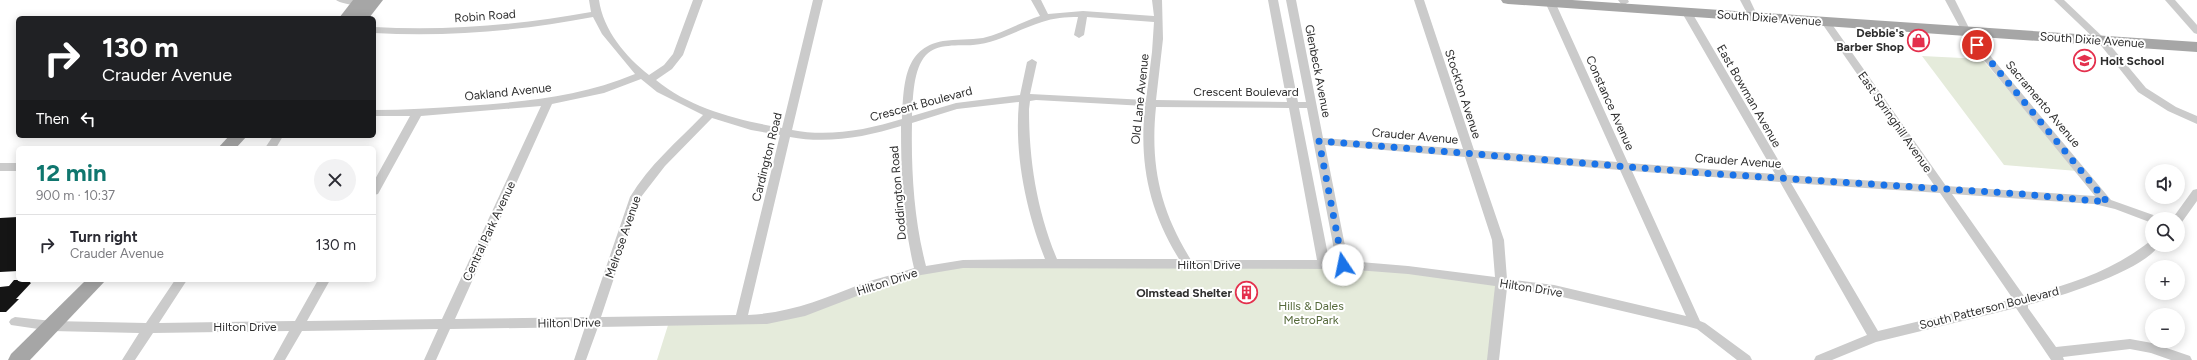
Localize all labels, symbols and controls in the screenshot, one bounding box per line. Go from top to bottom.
street label: Robin Road [454,7,516,25]
street label: South Dixie Avenue [1716,7,1822,29]
street label: Glenbeck Avenue [1302,23,1334,119]
place label: Debbie's Barber Shop [1836,26,1904,54]
shop icon: Debbie's Barber Shop [1906,27,1932,53]
pin [1960,28,1994,62]
street label: South Dixie Avenue [2039,29,2145,51]
text: 130 m [102,30,179,64]
icon: right [36,32,88,84]
icon: arrive [1966,34,1988,56]
street label: East Bowman Avenue [1714,42,1784,150]
street label: Stockton Avenue [1442,48,1484,141]
school or university icon: Holt School [2072,48,2098,74]
street label: Old Lane Avenue [1128,53,1152,145]
street label: Constance Avenue [1583,54,1637,153]
place label: Holt School [2100,54,2164,68]
street label: Sacramento Avenue [2003,58,2084,150]
text: Crauder Avenue [102,64,232,86]
street label: East Springhill Avenue [1855,69,1935,175]
street label: Oakland Avenue [464,80,553,104]
street label: Crescent Boulevard [868,84,974,124]
street label: Crescent Boulevard [1193,85,1299,99]
icon: left [77,108,99,130]
text: Then [36,110,69,128]
street label: Cardington Road [749,111,785,203]
street label: Crauder Avenue [1371,125,1459,147]
street label: Doddington Road [887,145,909,241]
street label: Crauder Avenue [1694,151,1782,171]
text: 12 min [36,158,107,187]
button: close [314,159,356,201]
map controls [2145,164,2185,348]
button: sound [2145,164,2185,204]
street label: Central Park Avenue [460,178,518,283]
text: 900 m · 10:37 [36,188,115,203]
street label: Melrose Avenue [602,194,644,280]
button: search [2145,212,2185,252]
text: Turn right [70,228,138,246]
icon: right [36,234,58,256]
text: 130 m [316,236,356,254]
position arrow [1322,244,1364,286]
text: Crauder Avenue [70,246,164,261]
street label: Hilton Drive [1177,258,1241,272]
button: + [2145,260,2185,300]
street label: Hilton Drive [855,265,920,298]
street label: Hilton Drive [1499,276,1564,300]
building icon: Olmstead Shelter [1234,280,1260,306]
street label: South Patterson Boulevard [1918,284,2060,332]
place label: Olmstead Shelter [1136,286,1232,300]
park label: Hills & Dales MetroPark [1278,299,1344,327]
button: − [2145,308,2185,348]
street label: Hilton Drive [537,315,601,331]
street label: Hilton Drive [213,320,277,334]

